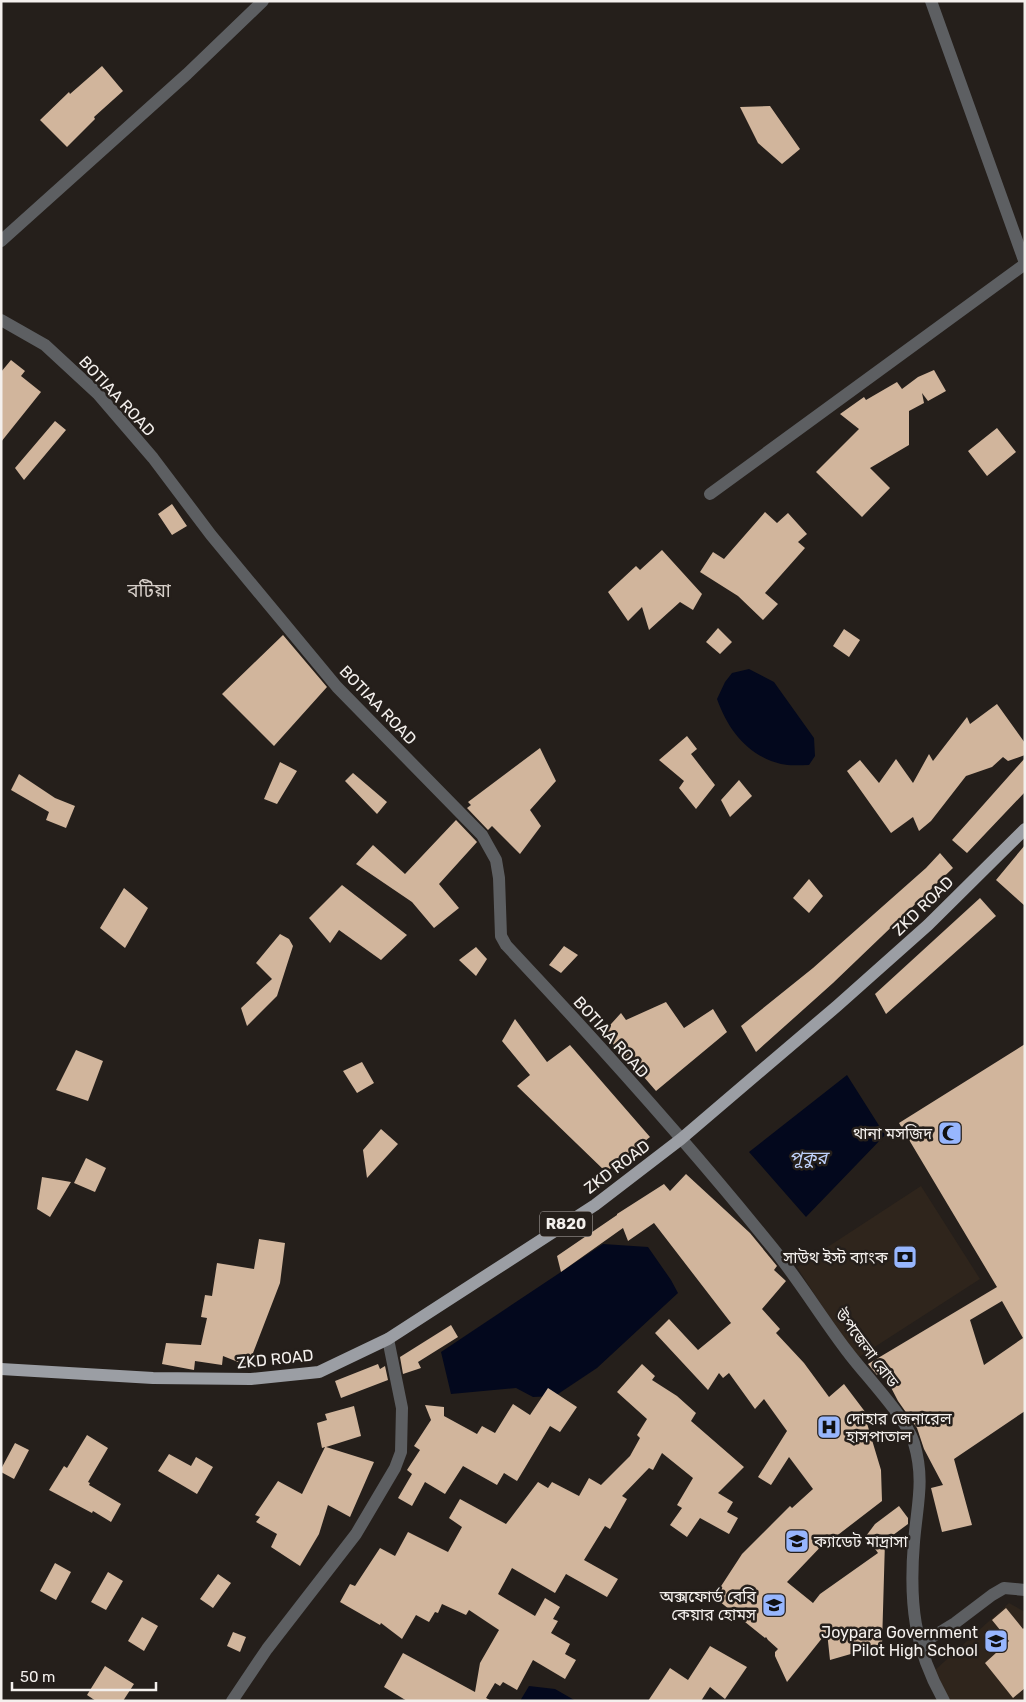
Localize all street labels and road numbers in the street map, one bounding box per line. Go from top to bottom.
street label: BOTIAA ROAD [75,352,159,440]
street label: BOTIAA ROAD [335,661,421,749]
street label: ZKD ROAD [889,872,957,940]
street label: BOTIAA ROAD [570,992,652,1082]
street label: ZKD ROAD [581,1136,653,1198]
road number: R820 [540,1212,592,1236]
street label: উপজেলা রোড [831,1304,903,1391]
street label: ZKD ROAD [236,1346,314,1372]

